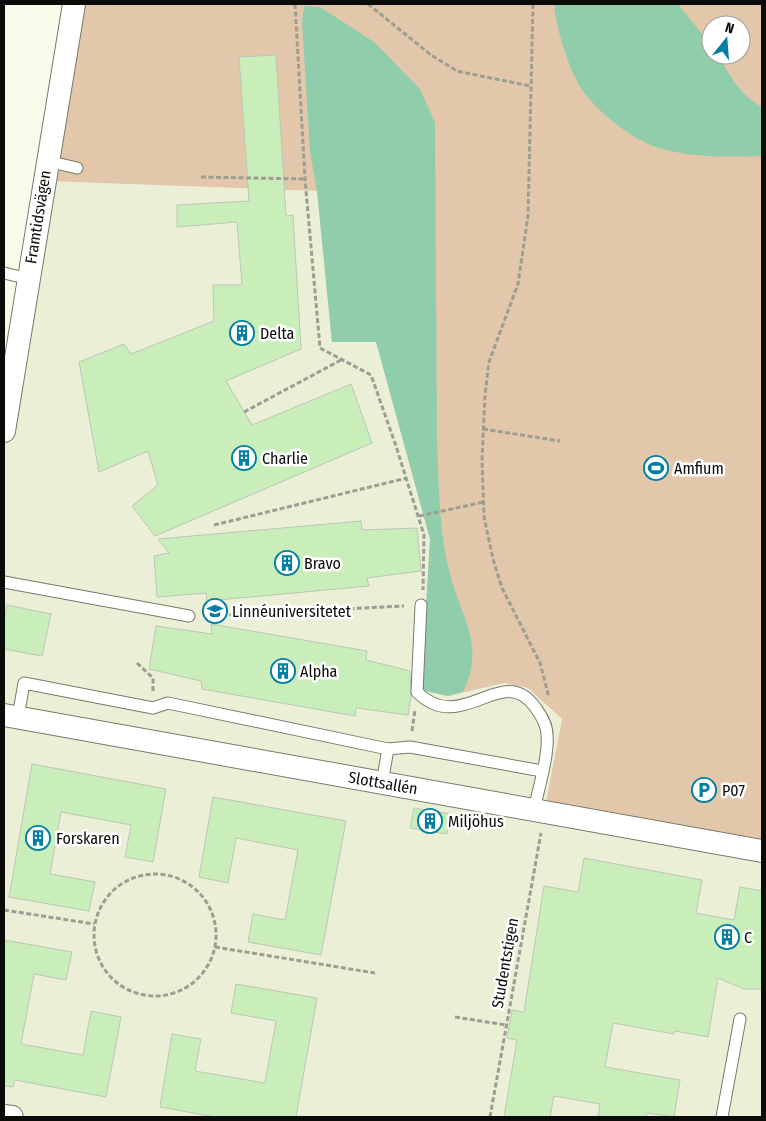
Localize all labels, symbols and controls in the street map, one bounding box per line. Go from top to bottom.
north arrow [701,15,751,65]
text: N [723,19,736,37]
street label: Framtidsvägen [21,169,55,265]
building icon: Delta [229,320,255,346]
place label: Delta [260,324,295,343]
building icon: Charlie [231,445,257,471]
place label: Charlie [262,449,308,468]
sports icon: Amfium [643,455,669,481]
place label: Amfium [674,459,724,478]
building icon: Bravo [274,550,300,576]
place label: Bravo [304,554,341,573]
school or university icon: Linnéuniversitetet [202,598,228,624]
place label: Linnéuniversitetet [232,602,352,621]
building icon: Alpha [270,658,296,684]
place label: Alpha [300,662,338,681]
street label: Slottsallén [347,768,419,798]
parking icon: P07 [691,777,717,803]
place label: P07 [722,781,745,800]
building icon: Miljöhus [417,808,443,834]
place label: Miljöhus [448,812,504,831]
building icon: Forskaren [25,825,51,851]
place label: Forskaren [56,829,120,848]
street label: Studentstigen [488,916,522,1010]
building icon: C [714,924,740,950]
place label: C [744,928,752,947]

